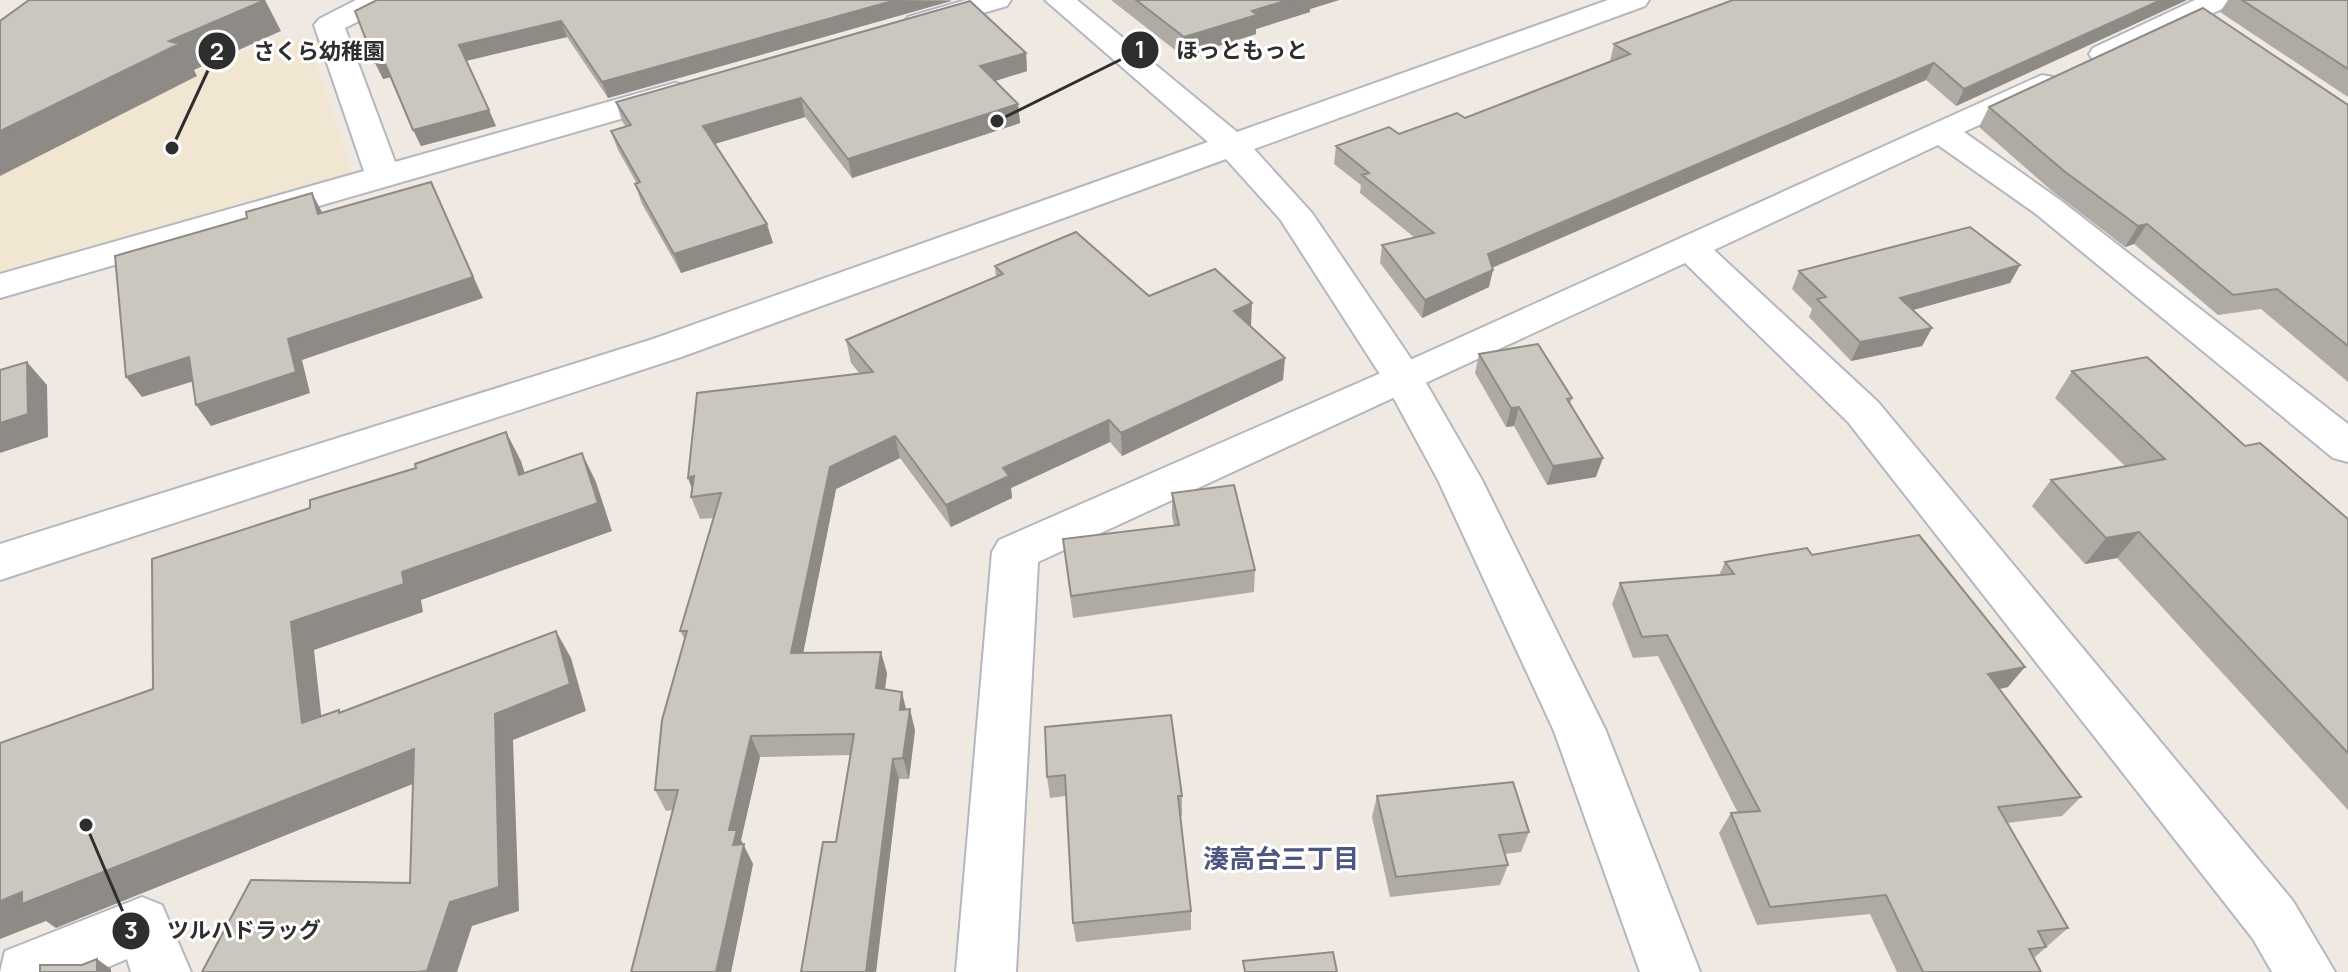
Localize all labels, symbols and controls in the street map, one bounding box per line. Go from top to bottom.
callout: ほっともっと [1120,27,1324,73]
callout: さくら幼稚園 [197,28,401,74]
text: 1 [1135,32,1145,65]
text: 2 [210,34,224,67]
text: ほっともっと [1176,35,1308,65]
text: さくら幼稚園 [253,36,385,66]
district label: 湊高台三丁目 [1203,840,1359,876]
callout: ツルハドラッグ [111,908,337,954]
text: 3 [124,913,138,946]
text: ツルハドラッグ [167,915,321,945]

